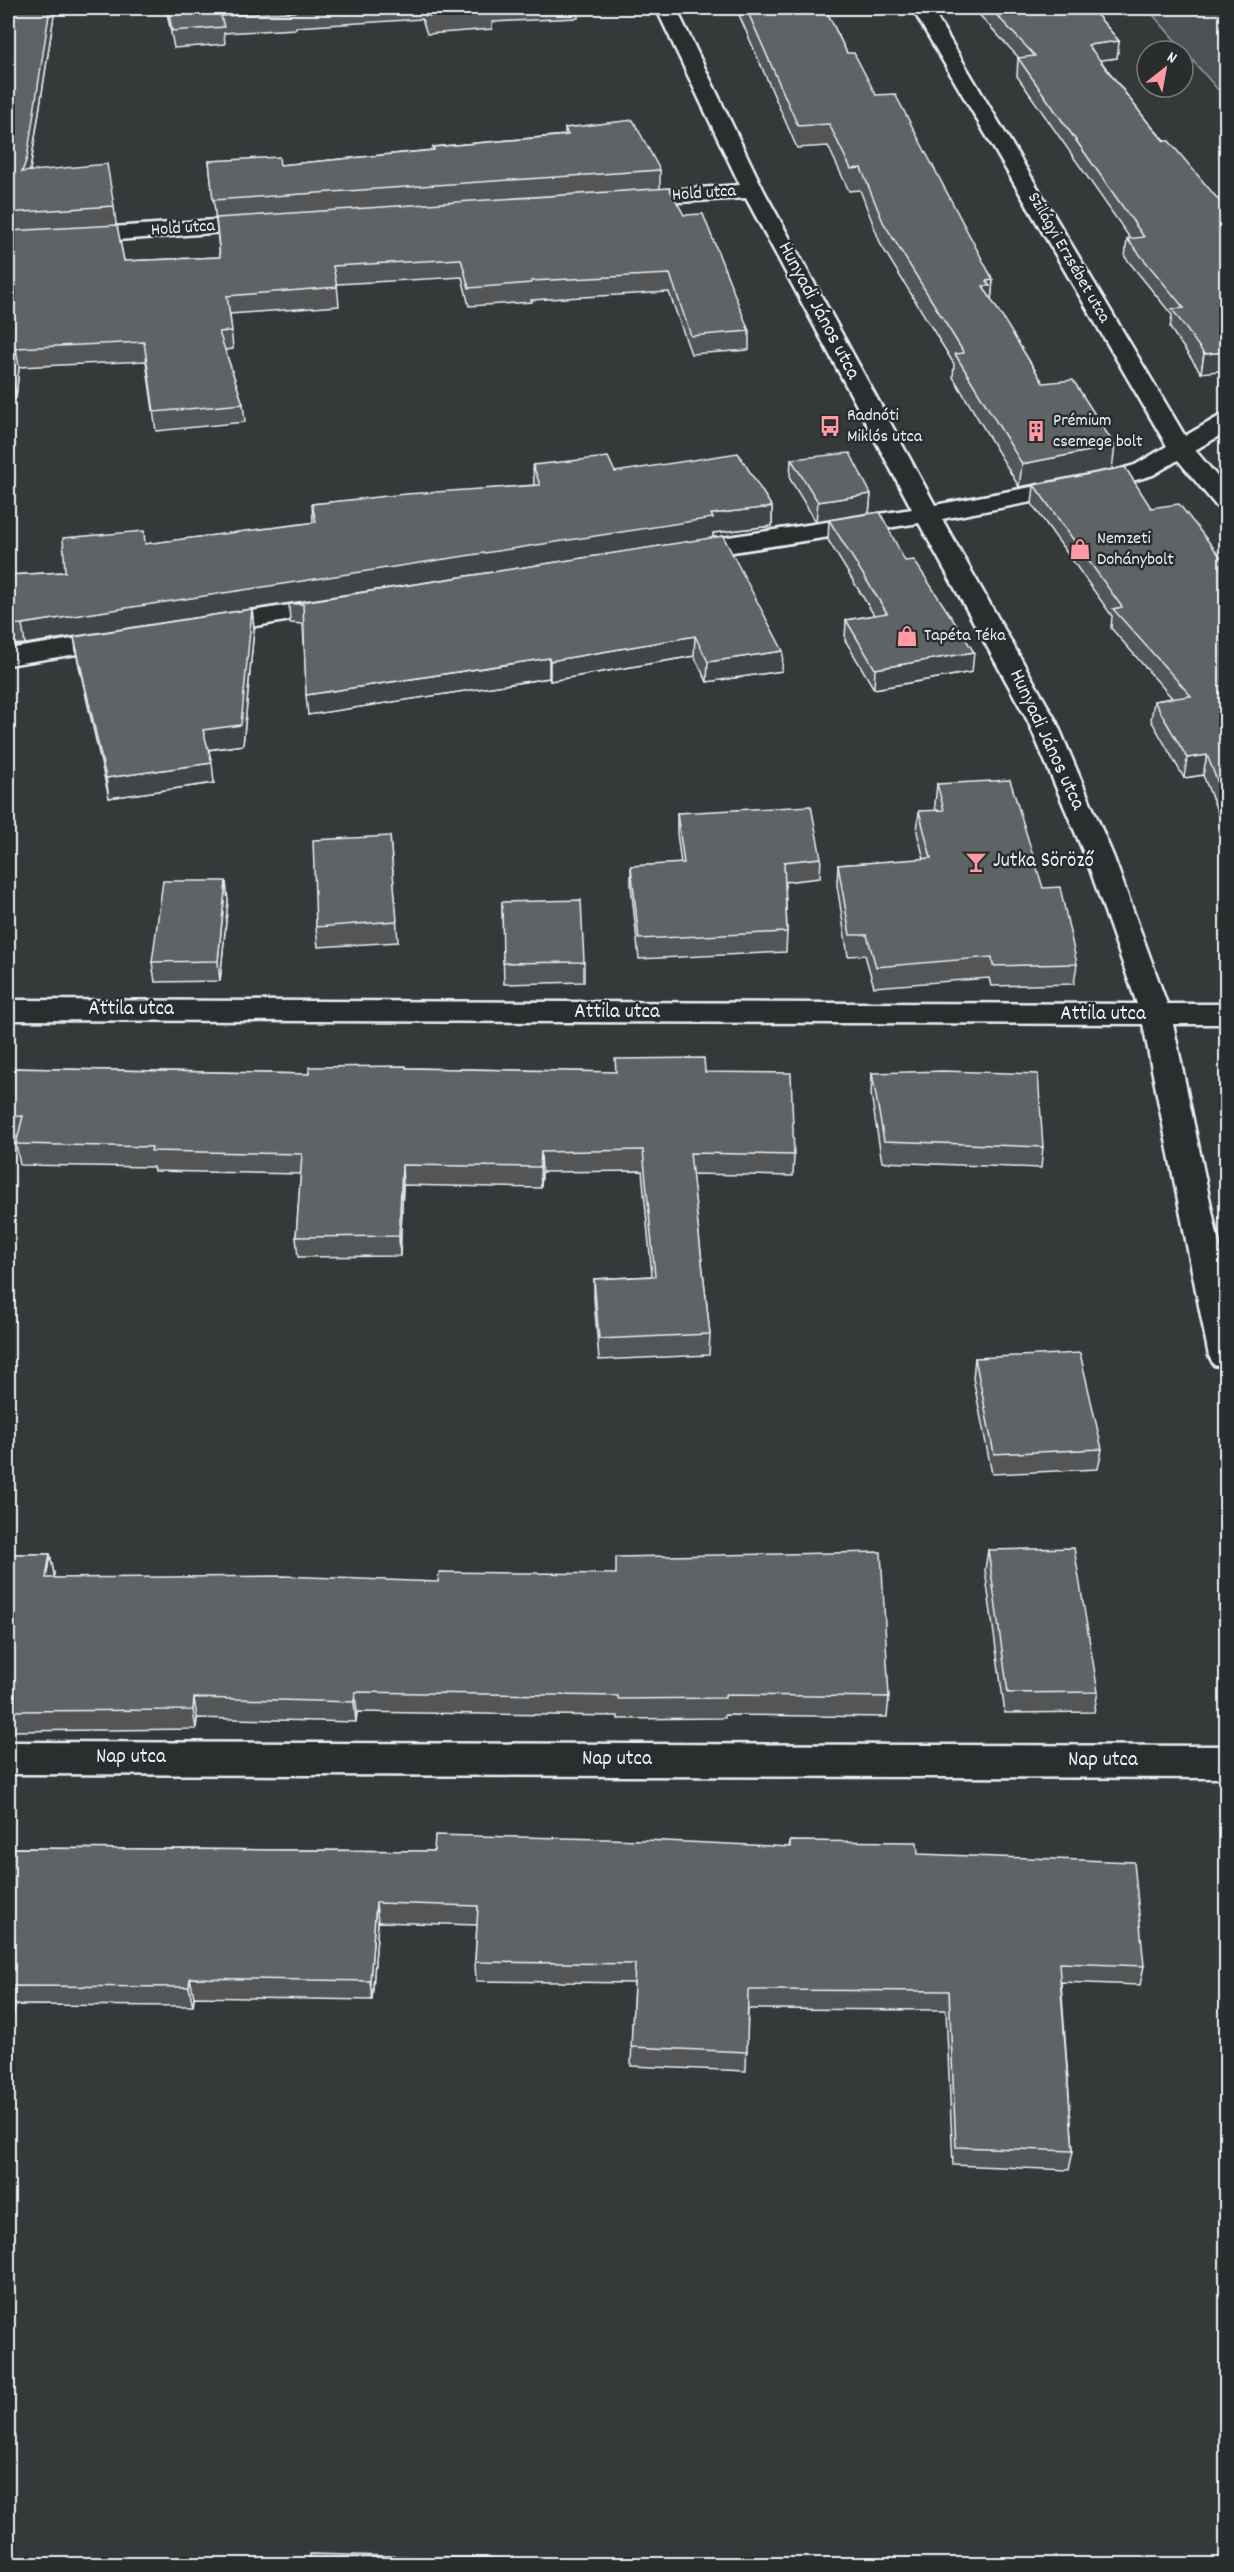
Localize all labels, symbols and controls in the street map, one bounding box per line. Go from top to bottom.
north arrow [1135,39,1195,99]
text: N [1162,46,1181,70]
street label: Hold utca [671,179,737,209]
street label: Szilágyi Erzsébet utca [1020,188,1116,329]
street label: Hold utca [150,214,216,244]
street label: Hunyadi János utca [769,237,868,386]
place label: Radnóti Miklós utca [847,404,923,450]
place label: Prémium csemege bolt [1053,409,1143,455]
bus stop icon: Radnóti Miklós utca [818,414,842,438]
building icon: Prémium csemege bolt [1024,419,1048,443]
place label: Nemzeti Dohánybolt [1097,527,1174,573]
shop icon: Nemzeti Dohánybolt [1068,537,1092,561]
shop icon: Tapéta Téka [895,624,919,648]
place label: Tapéta Téka [924,624,1006,649]
street label: Hunyadi János utca [1000,665,1092,816]
place label: Jutka Söröző [993,847,1094,877]
bar icon: Jutka Söröző [964,850,988,874]
street label: Attila utca [88,995,175,1025]
street label: Attila utca [574,998,661,1028]
street label: Attila utca [1060,1000,1147,1030]
street label: Nap utca [96,1743,167,1773]
street label: Nap utca [582,1745,653,1775]
street label: Nap utca [1068,1746,1139,1776]

